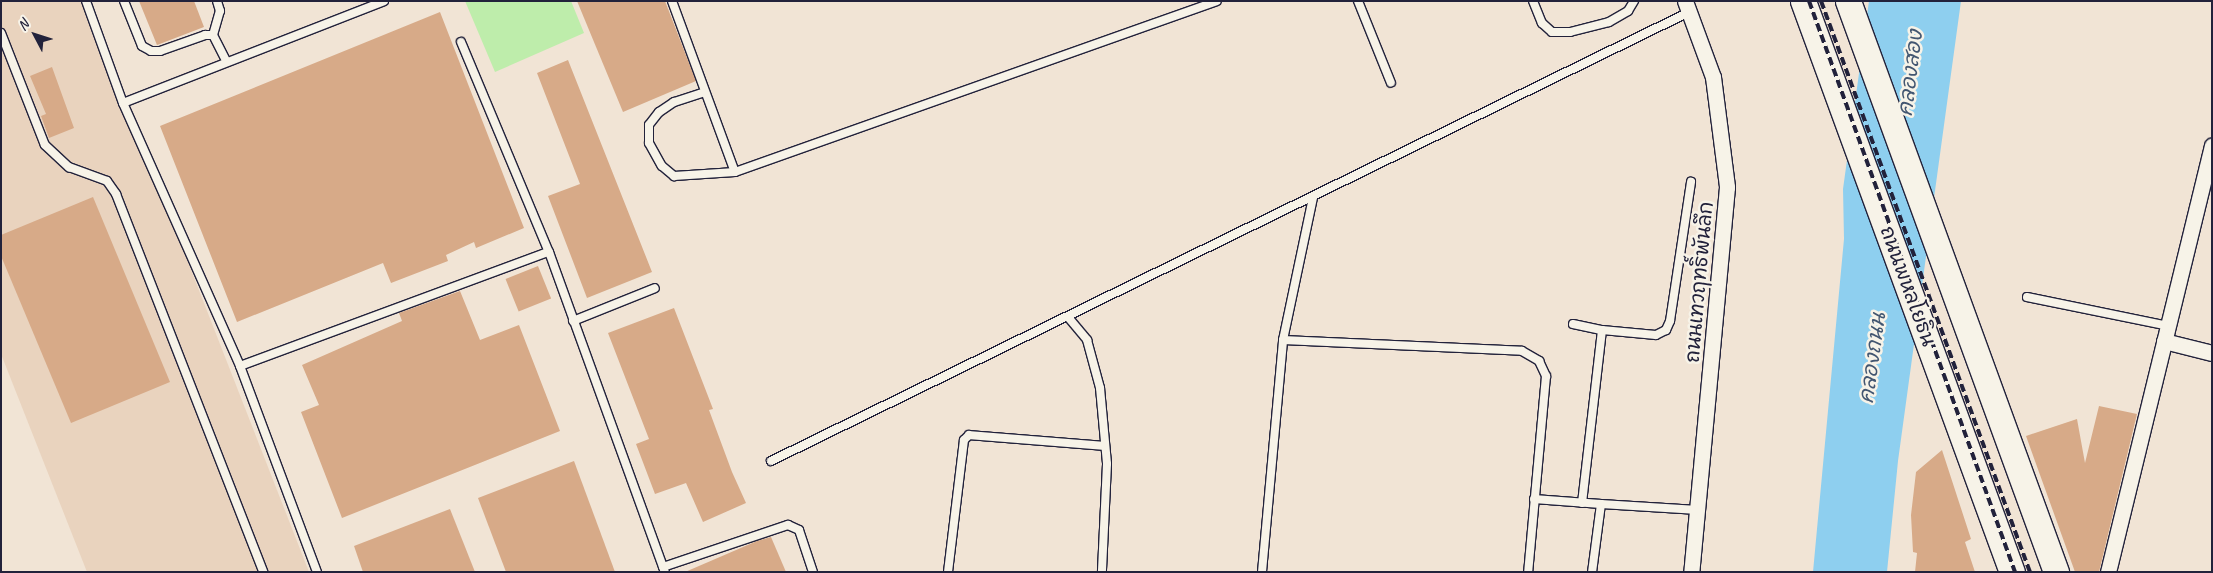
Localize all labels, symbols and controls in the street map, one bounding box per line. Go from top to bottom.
north arrow [10,10,60,60]
text: N [14,16,32,34]
water label: คลองสอง [1892,29,1928,117]
street label: ถนนเทวฤทธิ์พันลึก [1680,200,1718,364]
street label: ถนนพหลโยธิน [1875,223,1941,349]
water label: คลองถนน [1853,311,1891,405]

